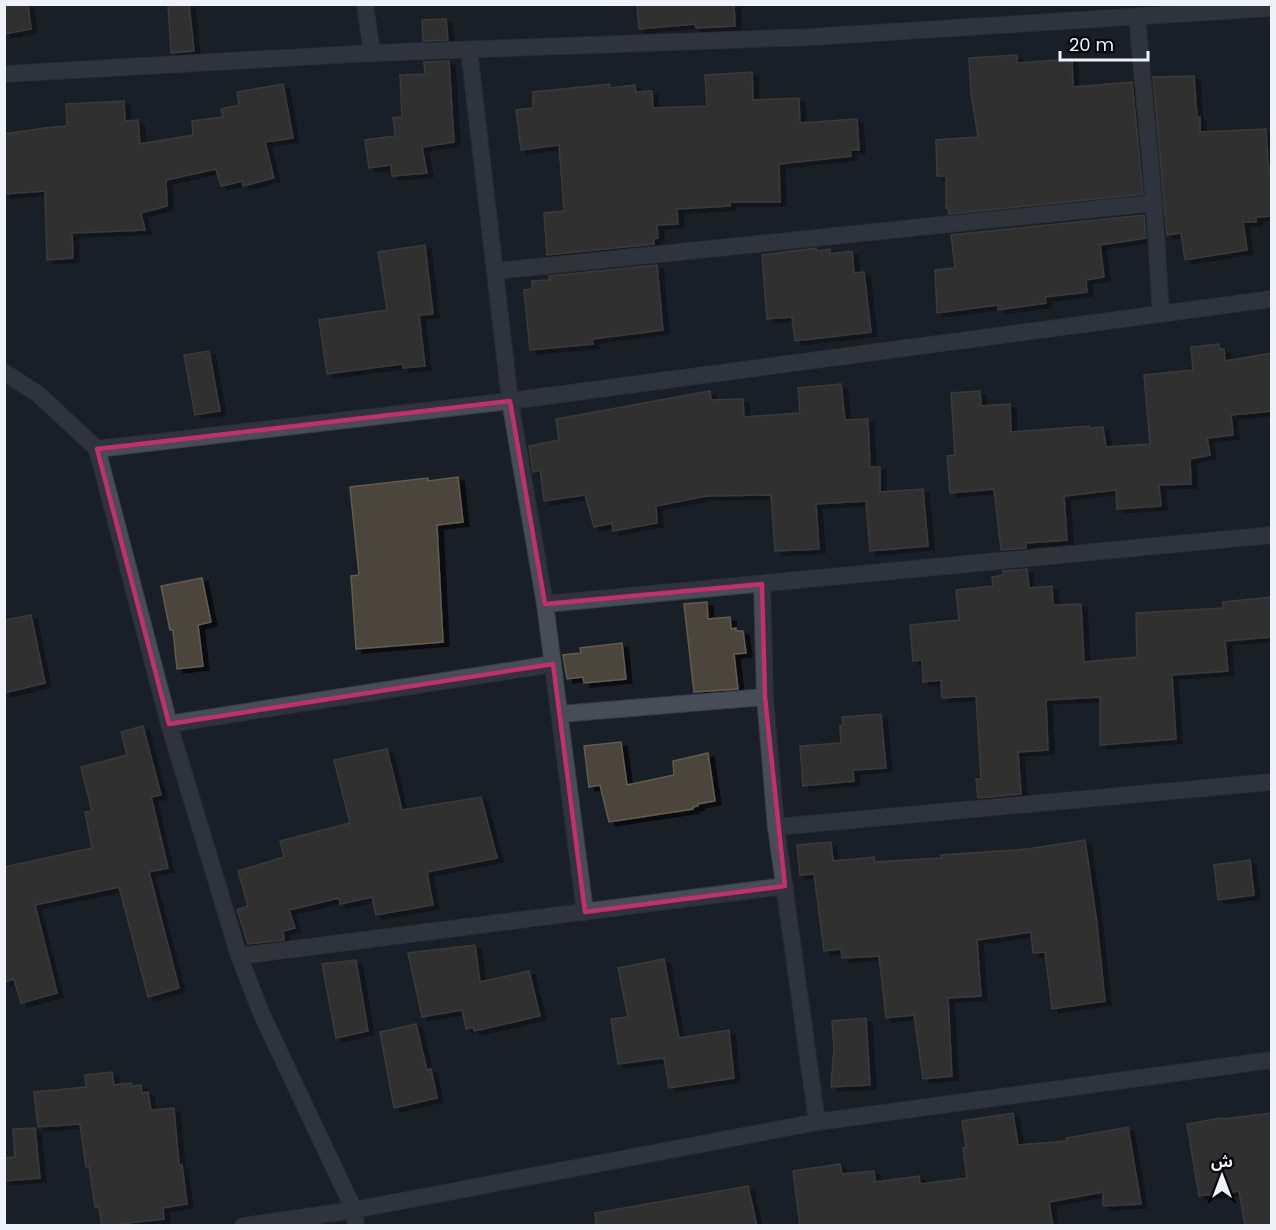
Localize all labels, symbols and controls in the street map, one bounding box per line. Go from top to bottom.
scale bar [1060,24,1148,62]
text: 20 m [1069,32,1114,57]
north arrow [1192,1146,1252,1206]
text: ش [1211,1150,1233,1173]

